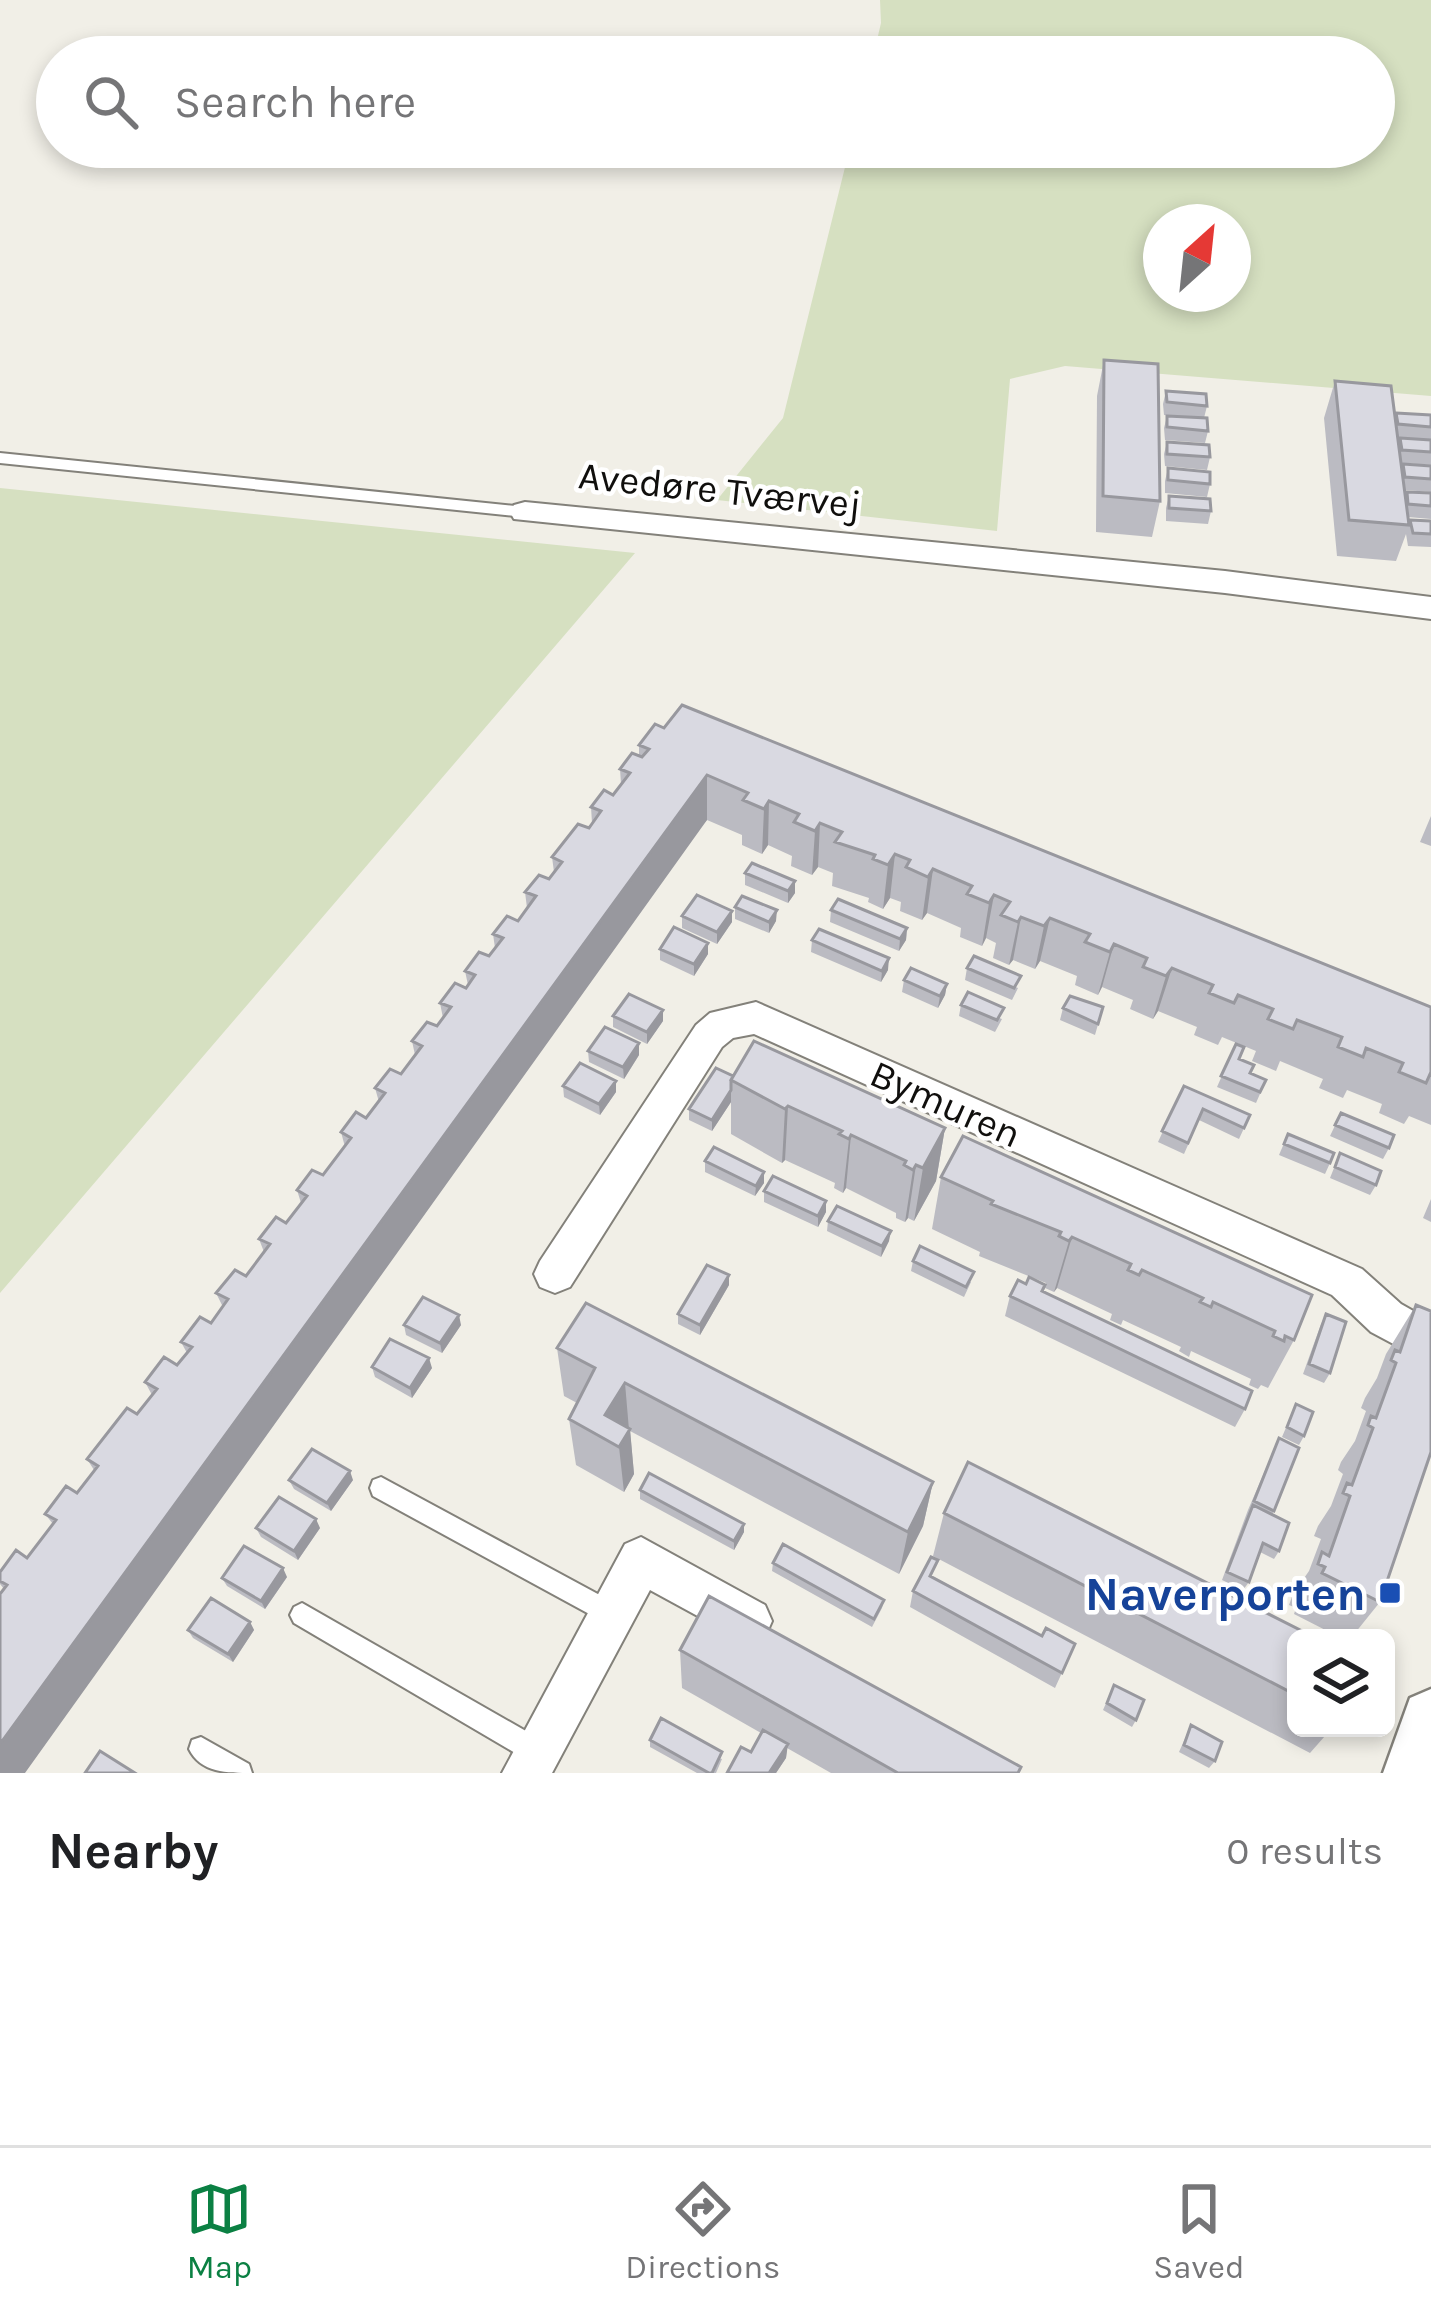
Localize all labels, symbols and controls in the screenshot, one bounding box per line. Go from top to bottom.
search box [36,36,1395,168]
icon: search [78,69,144,135]
text: Search here [174,76,416,128]
north arrow [1143,204,1251,312]
street label: Avedøre Tværvej [576,452,864,528]
street label: Bymuren [863,1050,1028,1157]
place label: Naverporten [1085,1566,1366,1622]
marker: Naverporten [1377,1580,1403,1606]
map controls [1287,1629,1395,1737]
button: layers [1287,1629,1395,1737]
text: Nearby [48,1821,218,1881]
text: 0 results [1226,1828,1383,1874]
tab: Map [186,2176,252,2286]
tab: Directions [625,2176,780,2286]
tab: Saved [1153,2176,1245,2286]

